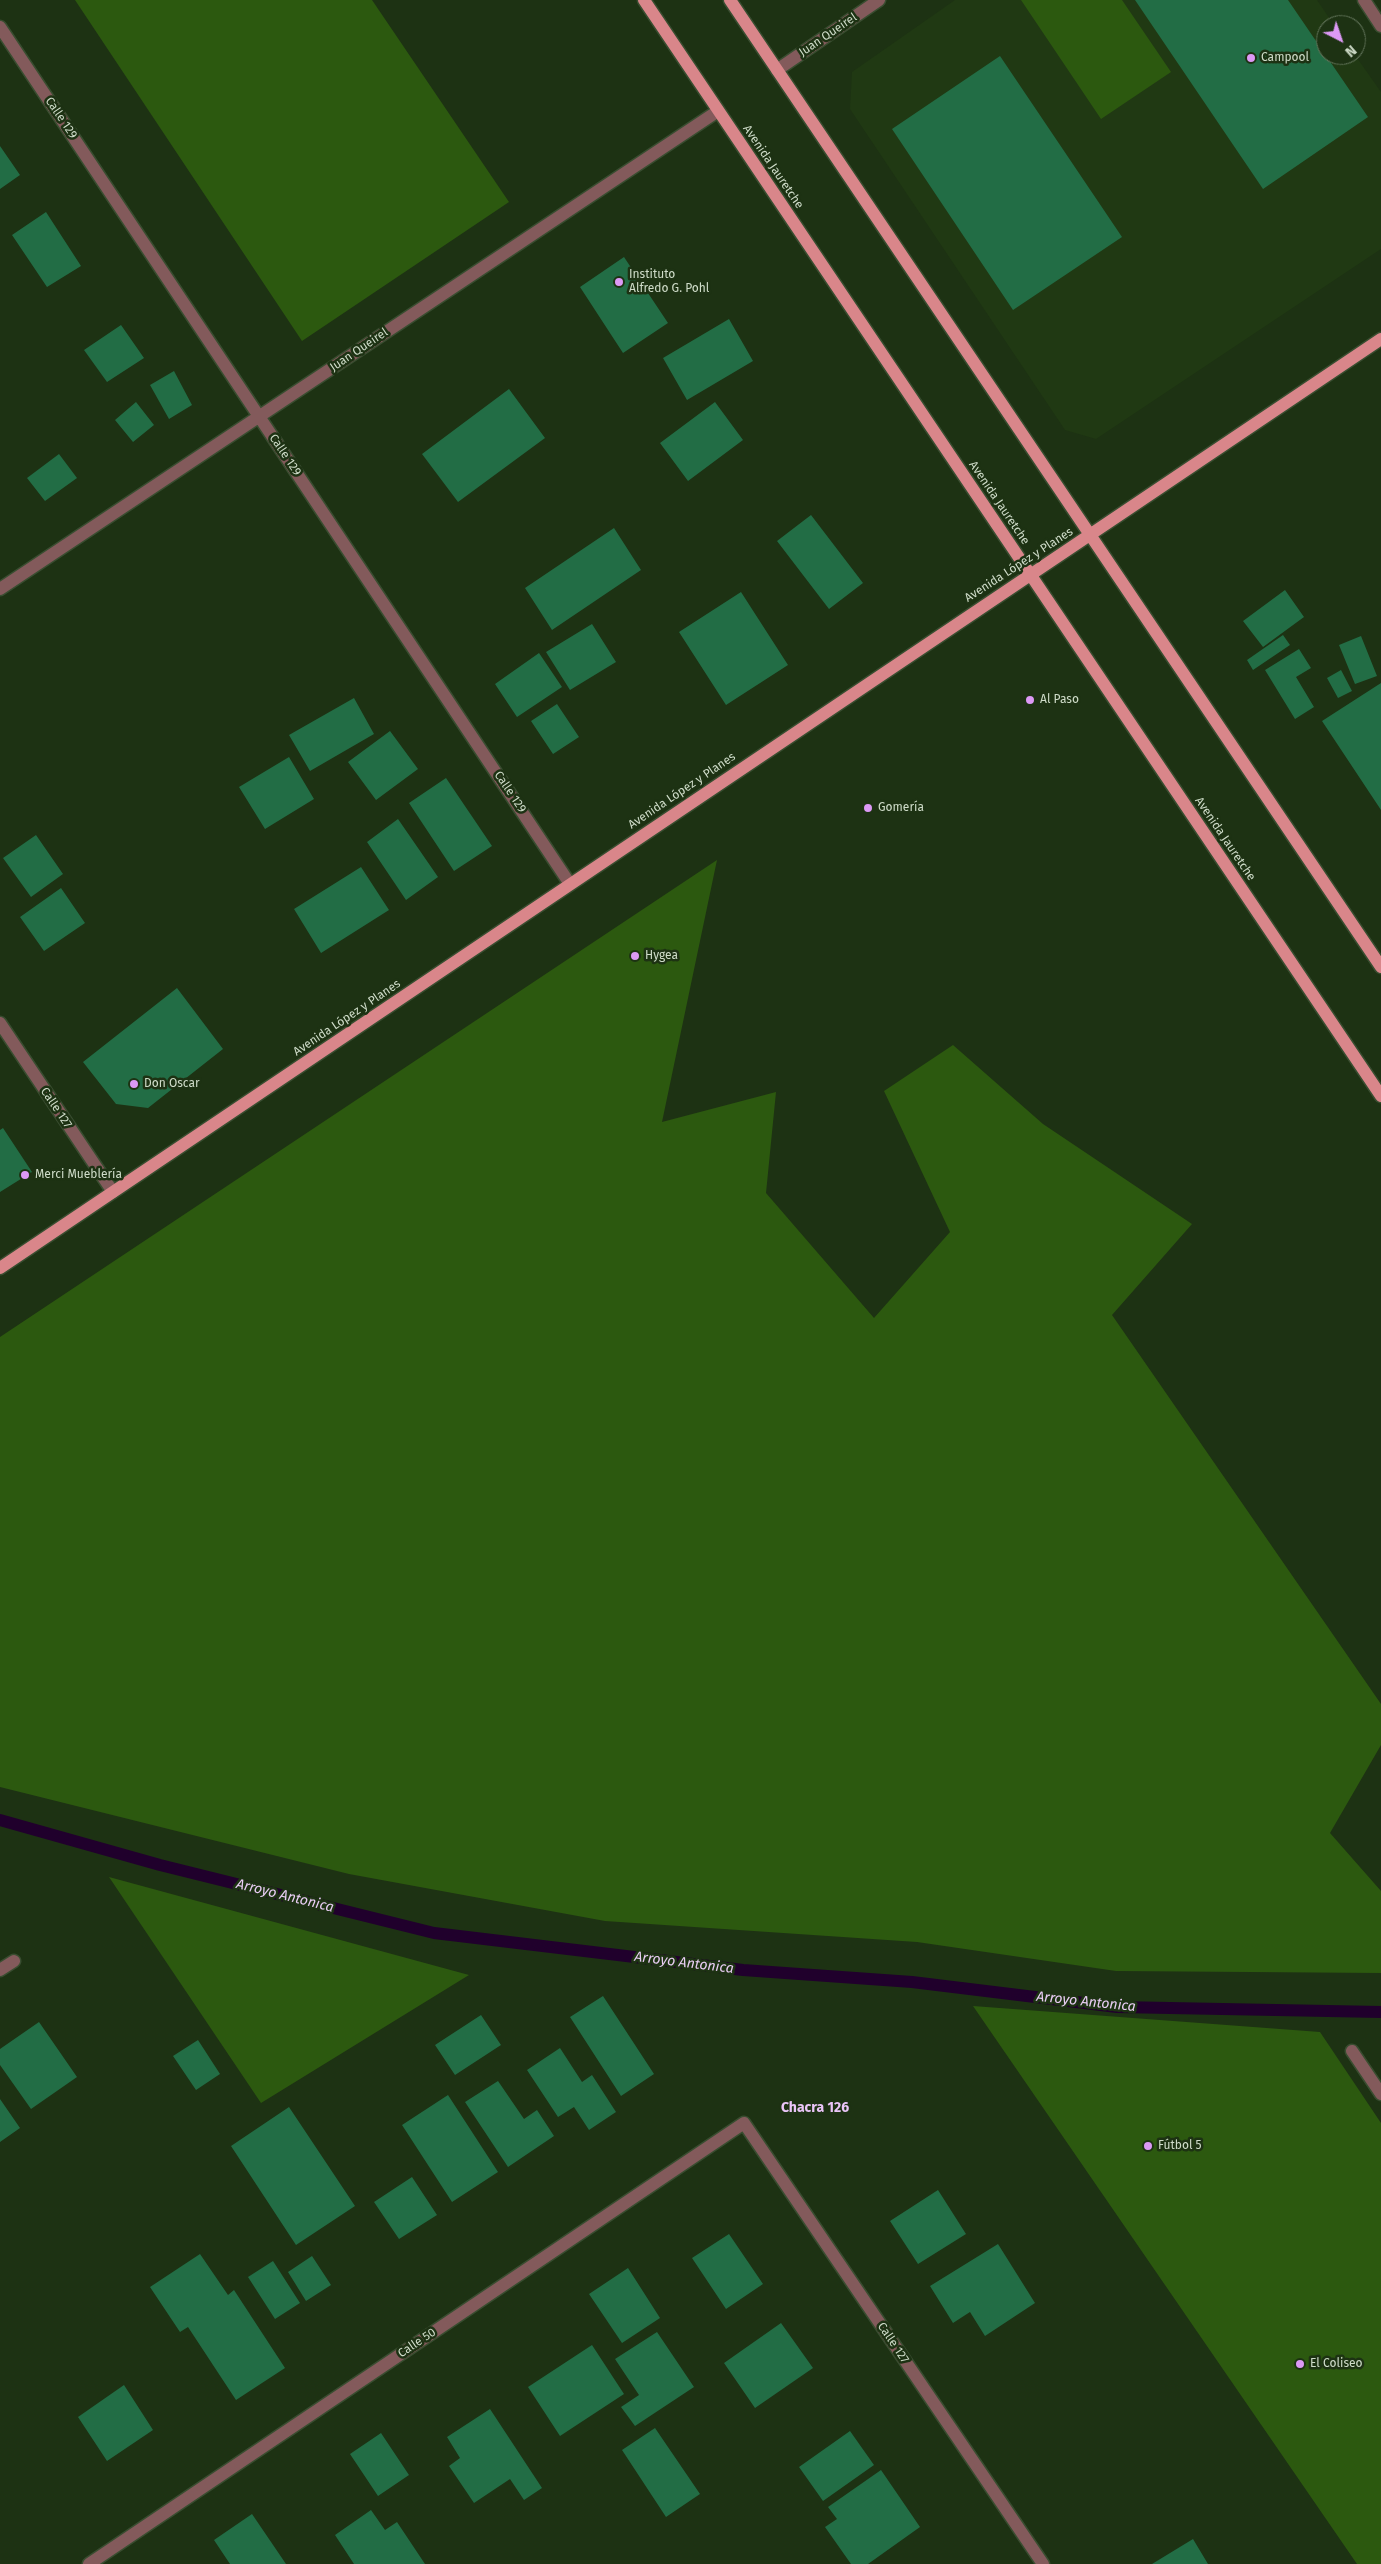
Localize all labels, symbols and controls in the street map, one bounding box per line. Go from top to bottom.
street label: Juan Queirel [796,10,860,60]
north arrow [1316,15,1366,65]
text: N [1341,41,1360,60]
place label: Campool [1261,51,1309,65]
marker: Campool [1245,52,1257,64]
street label: Calle 129 [42,94,80,142]
street label: Avenida Jauretche [740,122,806,212]
place label: Instituto Alfredo G. Pohl [629,268,709,296]
marker: Instituto Alfredo G. Pohl [613,276,625,288]
street label: Juan Queirel [327,325,391,375]
street label: Calle 129 [266,431,304,479]
street label: Avenida Jauretche [966,458,1032,548]
street label: Avenida López y Planes [962,525,1076,605]
place label: Al Paso [1040,693,1079,707]
marker: Al Paso [1024,694,1036,706]
street label: Avenida López y Planes [626,750,738,832]
street label: Calle 129 [491,768,529,816]
street label: Avenida Jauretche [1192,794,1258,884]
place label: Gomería [878,801,924,815]
marker: Gomería [862,802,874,814]
place label: Hygea [645,949,678,963]
marker: Hygea [629,950,641,962]
street label: Avenida López y Planes [291,977,403,1059]
place label: Don Oscar [144,1077,200,1091]
marker: Don Oscar [128,1078,140,1090]
street label: Calle 127 [37,1085,75,1131]
place label: Merci Mueblería [35,1168,122,1182]
marker: Merci Mueblería [19,1169,31,1181]
water label: Arroyo Antonica [235,1876,335,1916]
water label: Arroyo Antonica [633,1949,735,1977]
water label: Arroyo Antonica [1035,1988,1137,2016]
district label: Chacra 126 [781,2100,849,2116]
place label: Fútbol 5 [1158,2139,1202,2153]
marker: Fútbol 5 [1142,2140,1154,2152]
street label: Calle 127 [874,2320,912,2366]
street label: Calle 50 [395,2325,439,2361]
place label: El Coliseo [1310,2357,1363,2371]
marker: El Coliseo [1294,2358,1306,2370]

